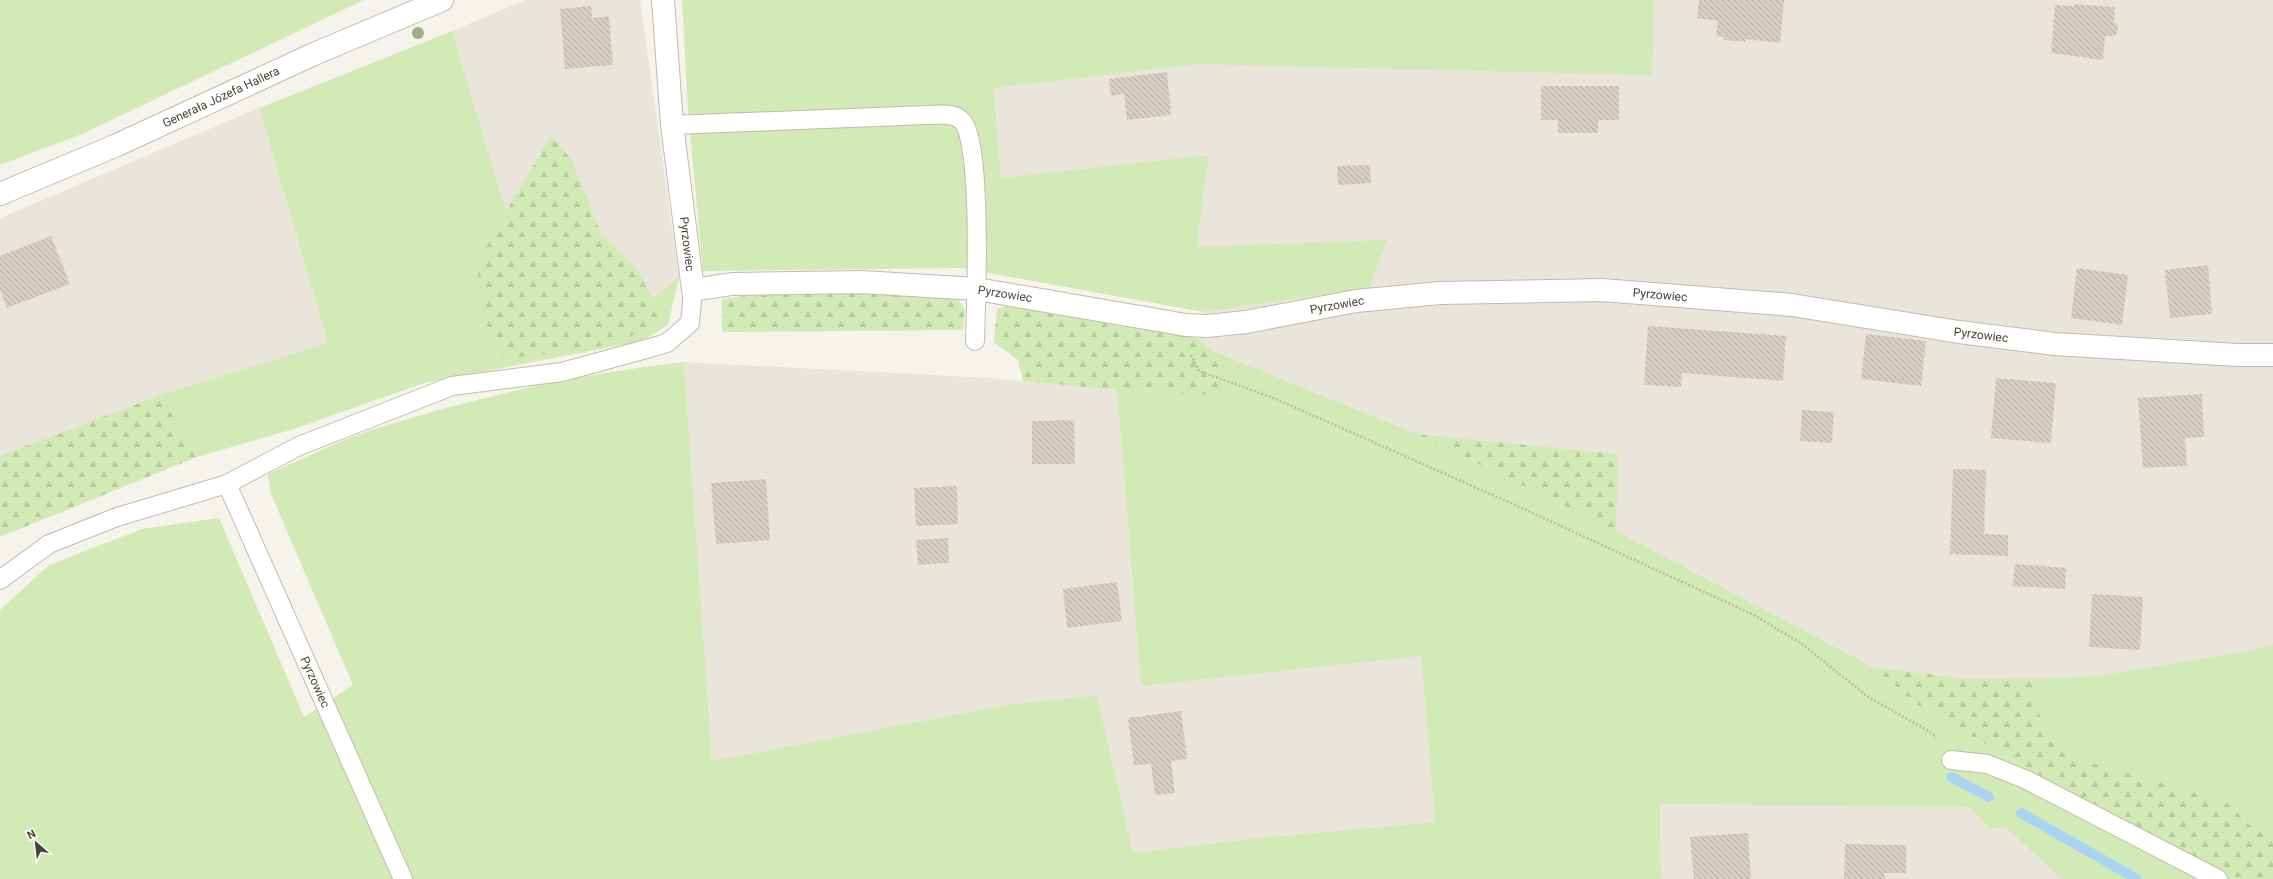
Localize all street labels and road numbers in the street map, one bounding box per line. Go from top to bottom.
street label: Generała Józefa Hallera [160,64,282,130]
street label: Pyrzowiec [677,216,697,272]
street label: Pyrzowiec [977,283,1033,305]
street label: Pyrzowiec [1632,286,1688,304]
street label: Pyrzowiec [1309,293,1365,317]
street label: Pyrzowiec [1953,325,2009,345]
street label: Pyrzowiec [297,654,333,710]

